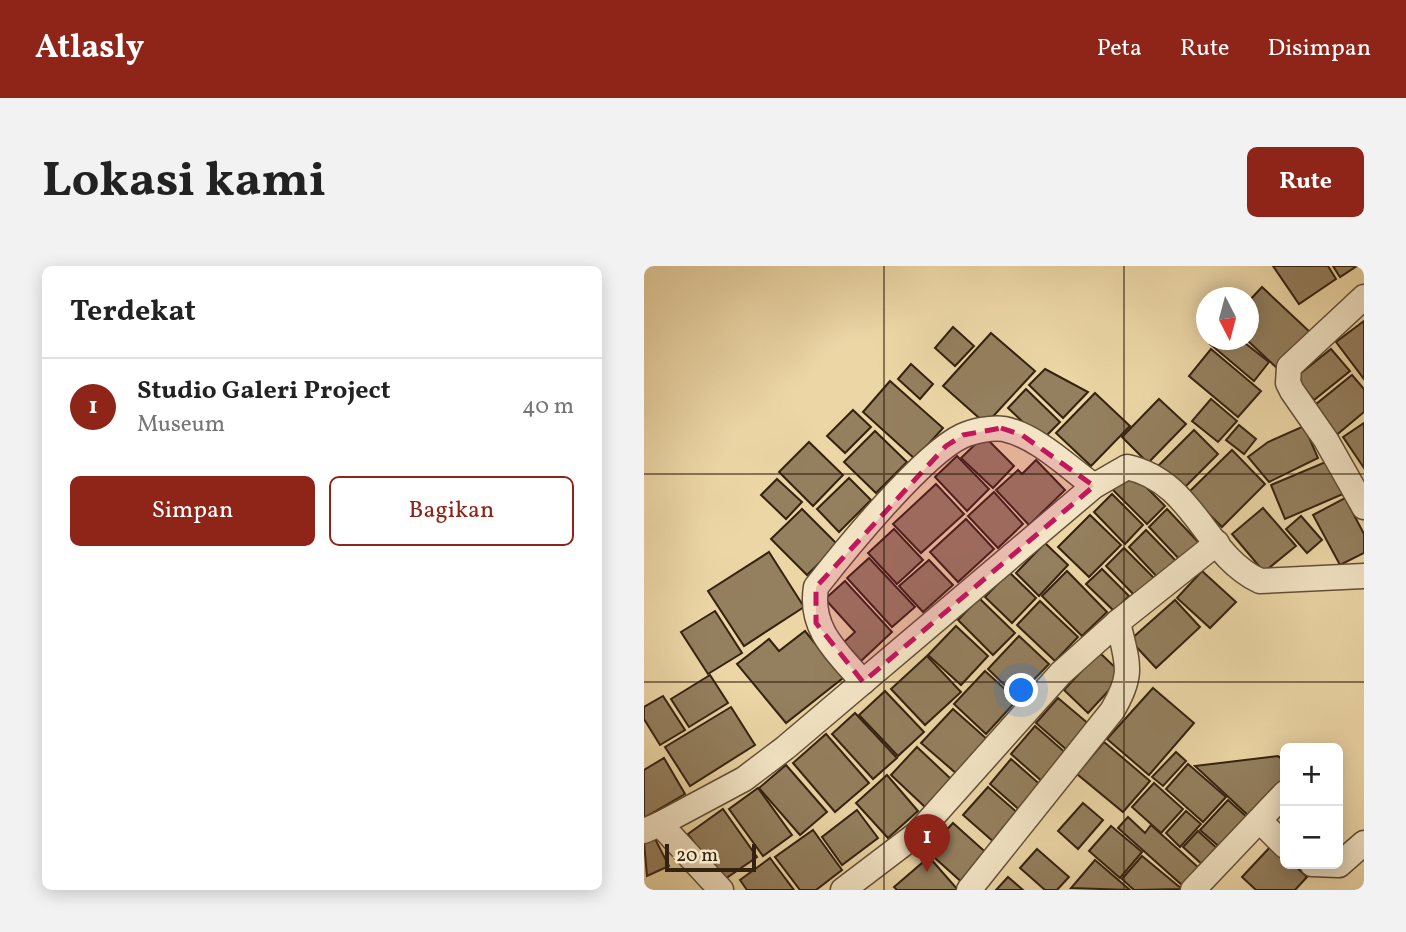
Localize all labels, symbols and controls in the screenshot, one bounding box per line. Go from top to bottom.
text: Atlasly [35,26,144,72]
text: Peta [1097,32,1142,66]
text: Rute [1180,32,1229,66]
text: Disimpan [1267,32,1371,66]
button: Rute [1247,147,1364,217]
text: Lokasi kami [42,148,326,217]
north arrow [1196,287,1259,350]
text: Terdekat [70,291,196,333]
text: Studio Galeri Project [137,373,391,409]
text: 1 [88,391,98,423]
text: 40 m [522,391,574,423]
text: Museum [137,409,225,441]
button: Simpan [70,476,315,546]
button: Bagikan [329,476,574,546]
your location [1004,673,1038,707]
map controls [1280,743,1343,869]
button: + [1280,743,1343,806]
button: − [1280,806,1343,869]
pin: 1 [904,814,950,872]
scale bar [665,841,756,873]
text: 20 m [676,843,718,869]

